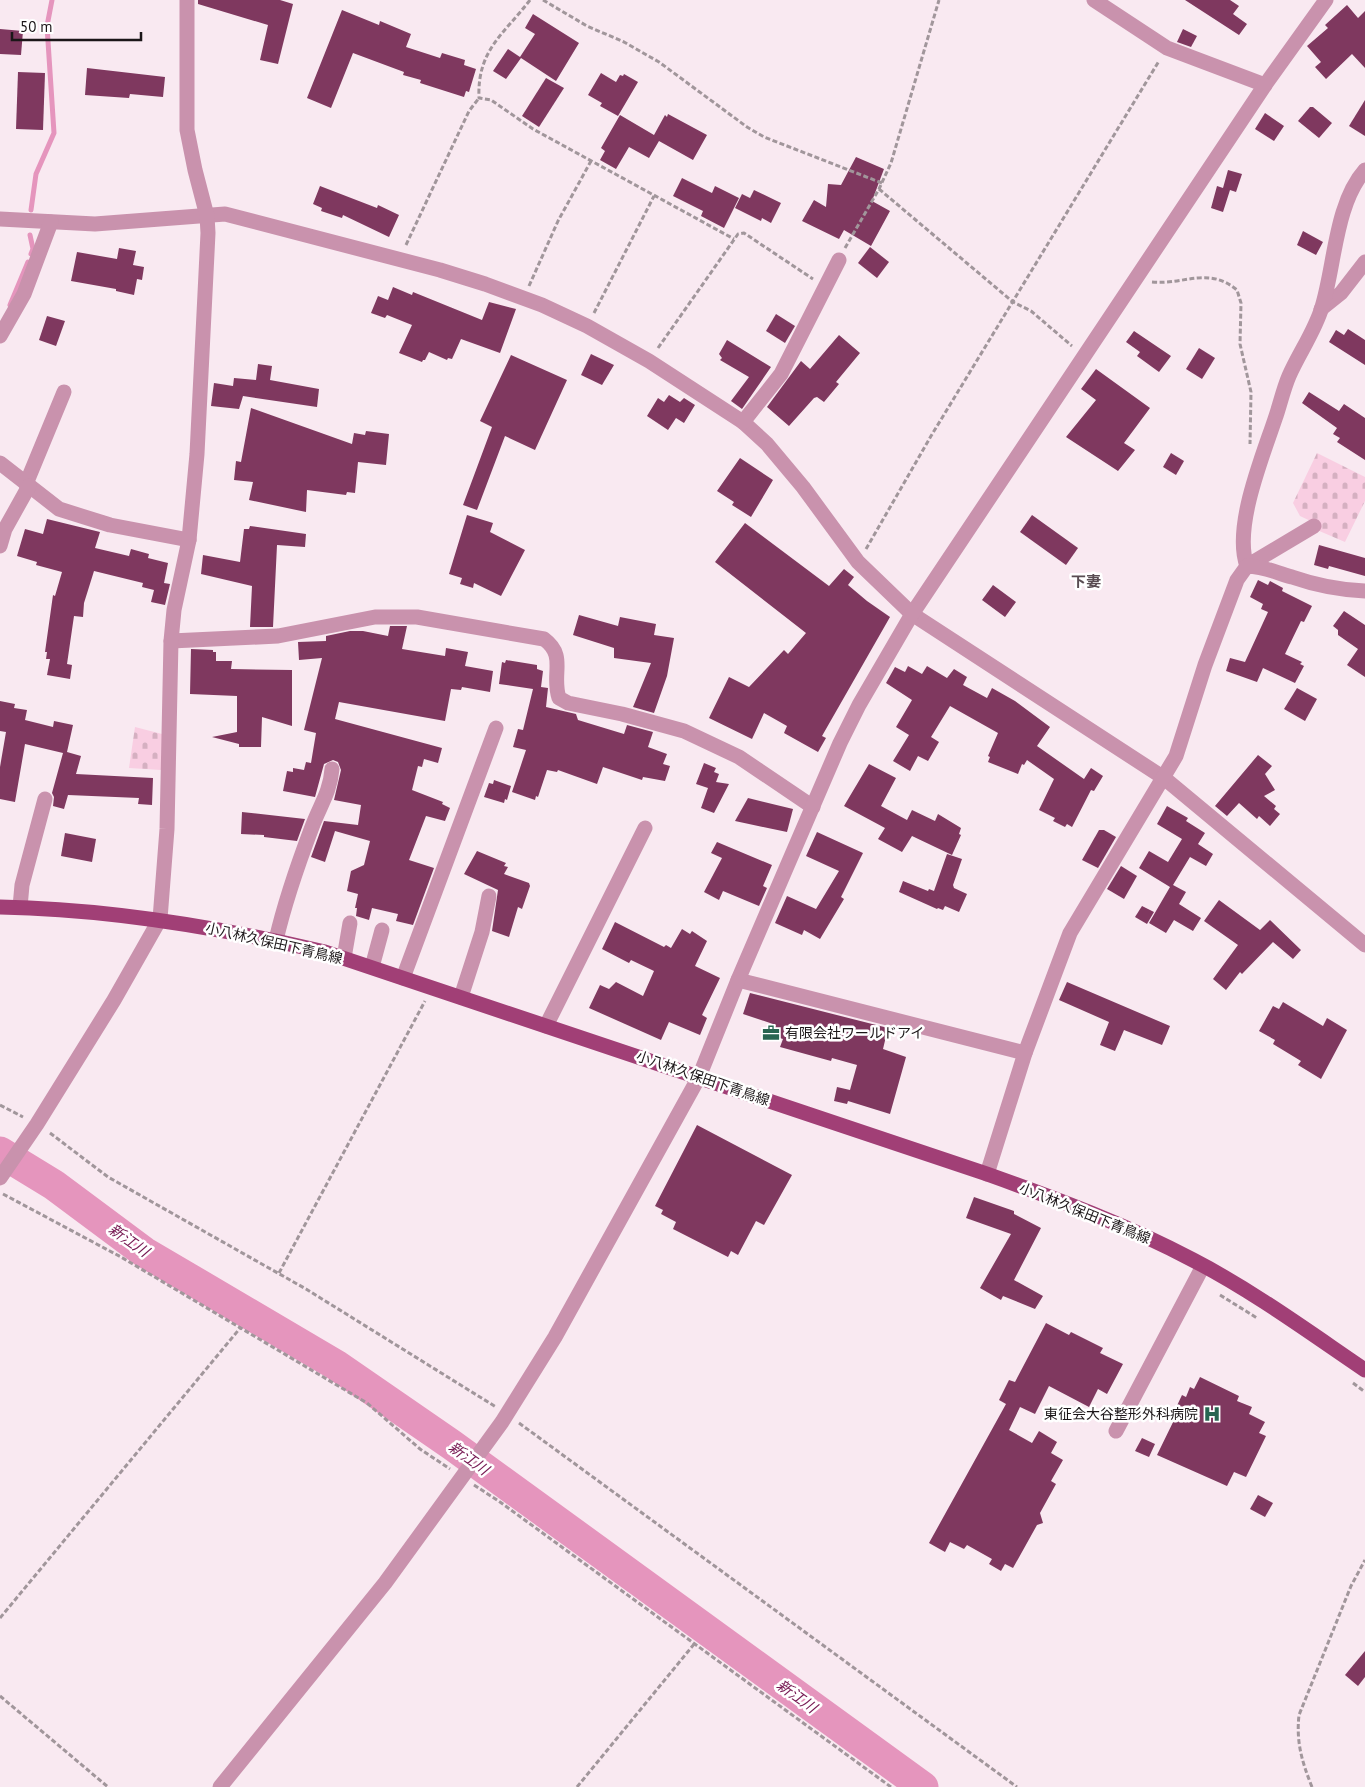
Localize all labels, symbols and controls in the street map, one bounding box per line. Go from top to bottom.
scale bar [12,10,141,42]
text: 50 m [20,17,53,36]
district label: 下妻 [1071,572,1101,591]
street label: 小八林久保田下青鳥線 [204,918,344,968]
office icon: 有限会社ワールドアイ [761,1023,781,1043]
place label: 有限会社ワールドアイ [785,1024,924,1042]
street label: 小八林久保田下青鳥線 [634,1047,772,1109]
street label: 小八林久保田下青鳥線 [1017,1178,1153,1248]
water label: 新江川 [105,1219,155,1262]
hospital icon: 東征会大谷整形外科病院 [1202,1404,1222,1424]
place label: 東征会大谷整形外科病院 [1044,1405,1198,1423]
water label: 新江川 [445,1437,494,1480]
water label: 新江川 [773,1675,822,1718]

